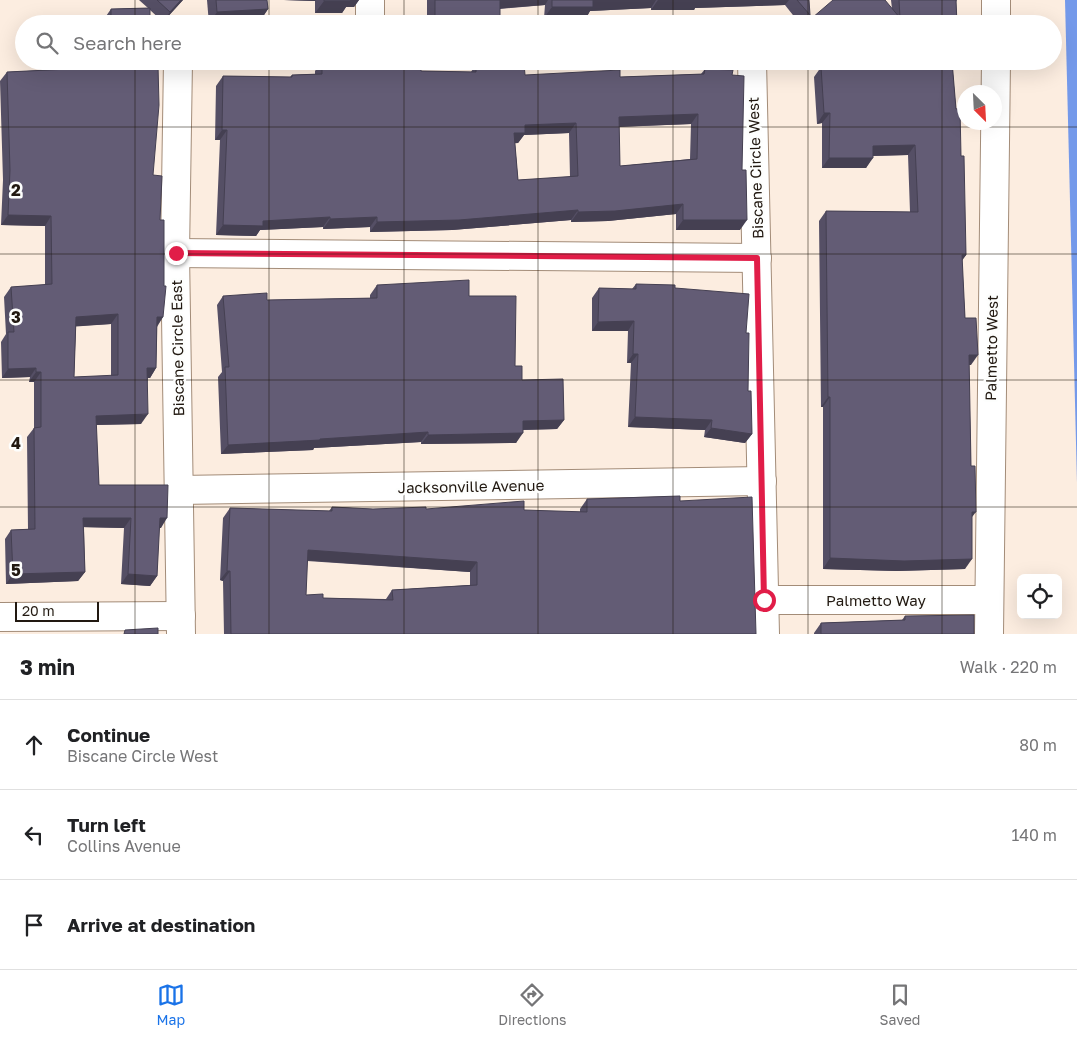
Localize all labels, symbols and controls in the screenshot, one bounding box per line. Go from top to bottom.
search box [15,15,1062,70]
icon: search [33,29,61,57]
text: Search here [73,31,182,54]
north arrow [957,85,1002,130]
street label: Biscane Circle West [744,97,766,239]
text: 2 [11,180,21,200]
route end [165,242,188,265]
street label: Biscane Circle East [167,279,187,417]
street label: Palmetto West [981,295,1001,401]
text: 3 [11,307,21,327]
text: 4 [11,433,21,453]
street label: Jacksonville Avenue [398,476,545,496]
text: 5 [11,560,21,580]
map controls [1017,574,1062,619]
button: locate [1017,574,1062,619]
route start [753,589,776,612]
street label: Palmetto Way [826,591,927,609]
scale bar [15,599,99,622]
text: 20 m [22,602,55,619]
text: 3 min [20,654,75,680]
text: Walk · 220 m [960,657,1057,677]
text: Continue [67,723,150,746]
icon: ahead [20,731,48,759]
text: 80 m [1019,735,1057,755]
text: Biscane Circle West [67,746,218,766]
text: Turn left [67,813,146,836]
icon: left [20,821,48,849]
text: 140 m [1011,825,1057,845]
text: Collins Avenue [67,836,181,856]
icon: arrive [20,911,48,939]
text: Arrive at destination [67,913,255,936]
tab: Map [157,981,185,1028]
tab: Directions [498,981,567,1028]
tab: Saved [880,981,920,1028]

